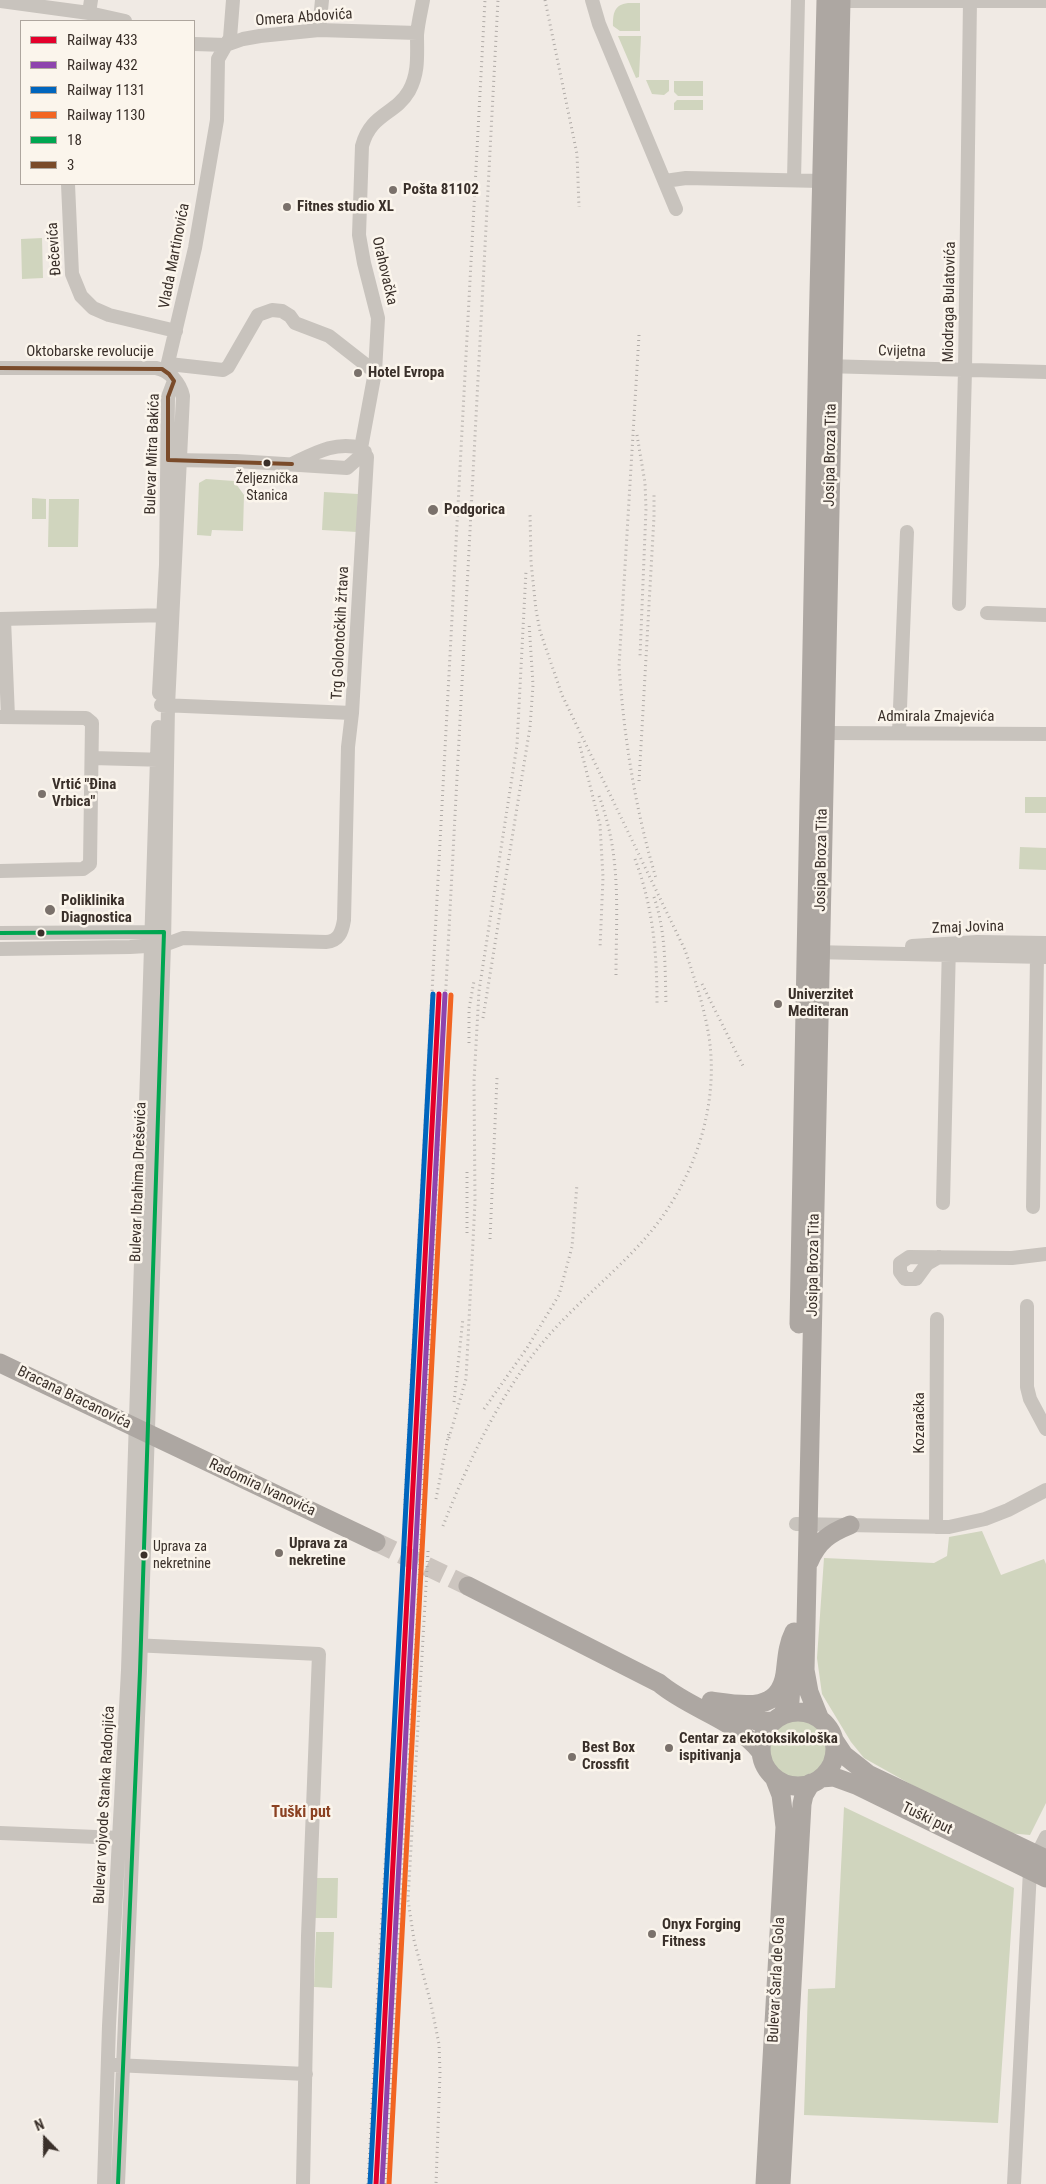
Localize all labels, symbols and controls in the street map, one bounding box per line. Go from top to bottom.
street label: Omera Abdovića [255,6,353,30]
legend [20,20,195,185]
text: Railway 433 [67,31,138,49]
text: Railway 432 [67,56,138,74]
text: Railway 1131 [67,81,145,99]
text: Railway 1130 [67,106,145,124]
text: 18 [67,131,82,149]
text: 3 [67,156,74,174]
place label: Pošta 81102 [403,181,479,199]
marker: Pošta 81102 [387,184,399,196]
place label: Fitnes studio XL [297,198,394,216]
marker: Fitnes studio XL [281,201,293,213]
street label: Vlada Martinovića [156,202,194,310]
street label: Đečevića [44,222,66,276]
street label: Orahovačka [367,235,401,307]
street label: Miodraga Bulatovića [940,241,960,363]
street label: Oktobarske revolucije [26,343,154,361]
street label: Cvijetna [878,343,926,361]
place label: Hotel Evropa [368,364,444,382]
marker: Hotel Evropa [352,367,364,379]
street label: Bulevar Mitra Bakića [142,393,164,515]
street label: Josipa Broza Tita [821,403,841,507]
marker: Željeznička Stanica [262,458,272,468]
place label: Željeznička Stanica [236,471,298,504]
place label: Podgorica [444,501,505,519]
marker: Podgorica [426,503,440,517]
street label: Trg Golootočkih žrtava [329,566,353,700]
street label: Admirala Zmajevića [878,708,994,726]
place label: Vrtić "Đina Vrbica" [52,776,116,811]
marker: Vrtić "Đina Vrbica" [36,788,48,800]
street label: Josipa Broza Tita [812,808,832,912]
place label: Poliklinika Diagnostica [61,892,132,927]
marker: Poliklinika Diagnostica [43,903,57,917]
street label: Zmaj Jovina [932,918,1004,938]
unlabelled marker [36,928,46,938]
place label: Univerzitet Mediteran [788,986,853,1021]
marker: Univerzitet Mediteran [772,998,784,1010]
street label: Bulevar Ibrahima Dreševića [127,1102,151,1262]
street label: Josipa Broza Tita [804,1213,824,1317]
street label: Bracana Bracanovića [14,1363,134,1433]
street label: Kozaračka [911,1392,929,1454]
street label: Radomira Ivanovića [206,1455,318,1521]
place label: Uprava za nekretine [289,1535,348,1570]
place label: Uprava za nekretnine [153,1539,211,1571]
marker: Uprava za nekretine [273,1547,285,1559]
marker: Uprava za nekretnine [139,1550,149,1560]
street label: Bulevar vojvode Stanka Radonjića [91,1705,119,1905]
place label: Centar za ekotoksikološka ispitivanja [679,1730,838,1765]
place label: Best Box Crossfit [582,1739,635,1774]
marker: Centar za ekotoksikološka ispitivanja [663,1742,675,1754]
marker: Best Box Crossfit [566,1751,578,1763]
street label: Tuški put [899,1799,955,1839]
district label: Tuški put [271,1803,331,1823]
place label: Onyx Forging Fitness [662,1916,741,1951]
street label: Bulevar Šarla de Gola [765,1917,789,2043]
marker: Onyx Forging Fitness [646,1928,658,1940]
north arrow [20,2114,70,2164]
text: N [32,2116,46,2134]

